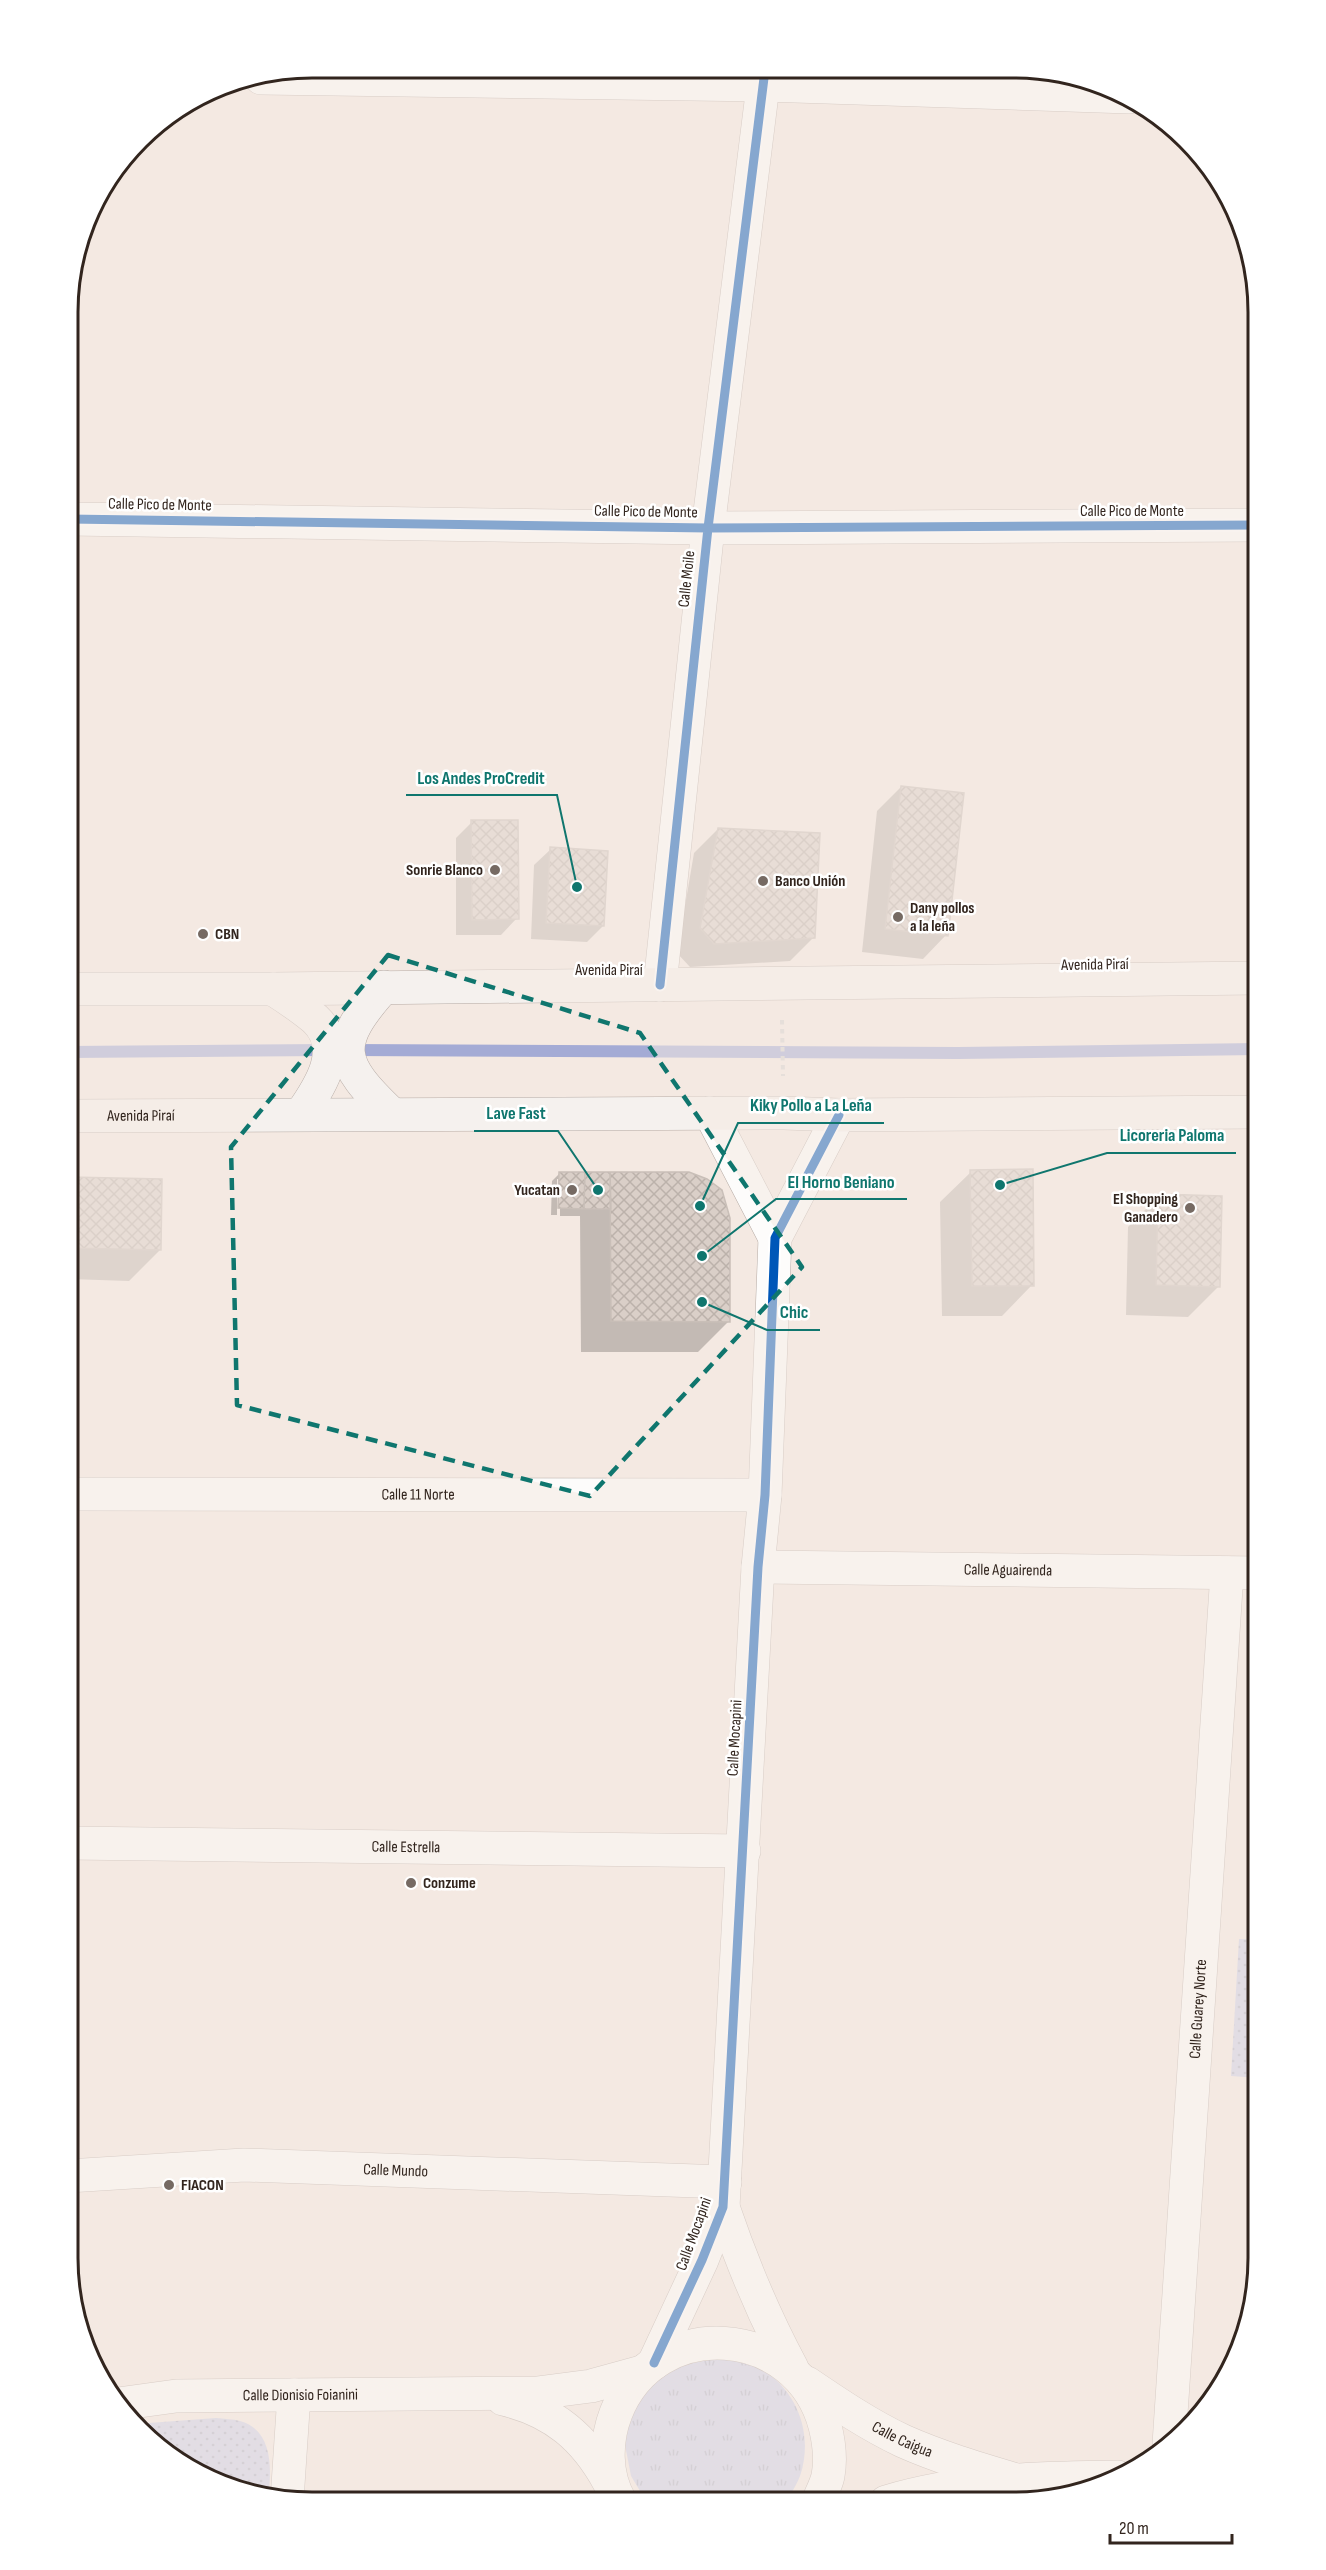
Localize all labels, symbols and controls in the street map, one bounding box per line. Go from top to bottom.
street label: Calle Pico de Monte [108,495,212,515]
street label: Calle Pico de Monte [594,502,698,522]
street label: Calle Pico de Monte [1080,502,1184,521]
street label: Calle Moile [675,550,699,608]
callout: Los Andes ProCredit [406,759,557,795]
text: Los Andes ProCredit [417,768,545,789]
place label: Sonrie Blanco [406,861,483,880]
marker: Sonrie Blanco [488,863,502,877]
place label: Banco Unión [775,872,845,891]
marker: Banco Unión [756,874,770,888]
place label: Dany pollos a la leña [910,899,975,936]
marker: Dany pollos a la leña [891,910,905,924]
place label: CBN [215,925,239,944]
marker: CBN [196,927,210,941]
street label: Avenida Piraí [1060,955,1129,975]
street label: Avenida Piraí [574,961,643,980]
callout: Kiky Pollo a La Leña [738,1087,884,1123]
callout: Lave Fast [474,1095,558,1131]
text: Kiky Pollo a La Leña [750,1095,872,1116]
text: Lave Fast [486,1103,546,1124]
street label: Avenida Piraí [106,1106,175,1125]
callout: Licoreria Paloma [1107,1117,1236,1153]
text: Licoreria Paloma [1120,1125,1224,1146]
callout: El Horno Beniano [776,1163,907,1199]
text: El Horno Beniano [787,1172,895,1193]
place label: Yucatan [514,1181,560,1200]
marker: Yucatan [565,1183,579,1197]
place label: El Shopping Ganadero [1113,1190,1178,1227]
marker: El Shopping Ganadero [1183,1201,1197,1215]
callout: Chic [767,1294,820,1330]
text: Chic [780,1302,808,1323]
street label: Calle 11 Norte [381,1485,455,1504]
street label: Calle Aguairenda [964,1560,1052,1580]
street label: Calle Mocapini [724,1699,746,1777]
street label: Calle Estrella [371,1837,440,1857]
place label: Conzume [423,1874,476,1893]
marker: Conzume [404,1876,418,1890]
street label: Calle Guarey Norte [1185,1959,1211,2059]
street label: Calle Mundo [363,2160,428,2181]
place label: FIACON [181,2176,224,2195]
marker: FIACON [162,2178,176,2192]
street label: Calle Mocapini [672,2195,716,2273]
street label: Calle Dionisio Foianini [243,2385,358,2405]
street label: Calle Caigua [869,2417,935,2462]
scale bar [1110,2507,1232,2545]
text: 20 m [1119,2518,1149,2539]

